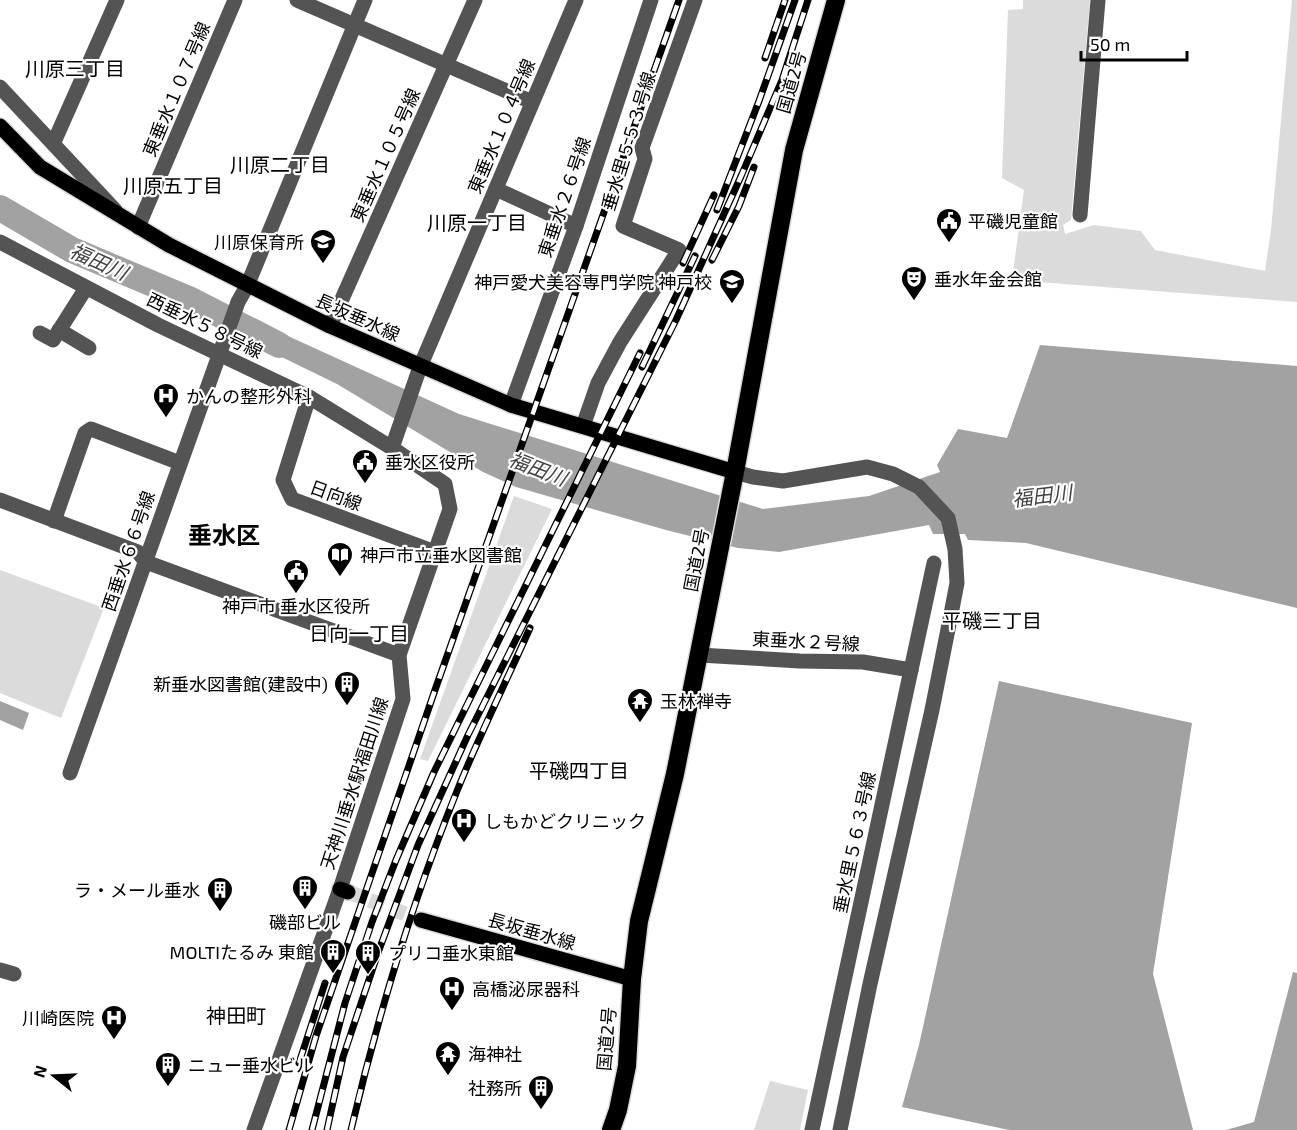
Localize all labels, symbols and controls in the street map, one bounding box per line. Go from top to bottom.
street label: 東垂水１０７号線 [138,18,214,160]
scale bar [1081,24,1188,62]
text: 50 m [1090,33,1130,55]
street label: 国道2号 [772,48,810,116]
street label: 東垂水１０４号線 [463,55,539,197]
district label: 川原三丁目 [25,56,125,80]
street label: 垂水里５５３号線 [596,69,660,213]
street label: 東垂水１０５号線 [346,85,424,225]
street label: 東垂水２６号線 [533,134,595,260]
district label: 川原二丁目 [230,152,330,176]
district label: 川原五丁目 [123,173,223,197]
public building icon: 平磯児童館 [934,206,964,244]
district label: 川原一丁目 [427,210,527,234]
place label: 平磯児童館 [968,210,1058,232]
school or university icon: 川原保育所 [308,227,338,265]
place label: 川原保育所 [214,231,304,253]
water label: 福田川 [67,238,133,285]
theatre icon: 垂水年金会館 [899,264,929,302]
school or university icon: 神戸愛犬美容専門学院 神戸校 [717,267,747,305]
place label: 垂水年金会館 [934,268,1042,290]
place label: 神戸愛犬美容専門学院 神戸校 [474,271,712,293]
street label: 西垂水５８号線 [144,287,266,363]
street label: 長坂垂水線 [312,289,404,345]
hospital icon: かんの整形外科 [151,381,181,419]
place label: かんの整形外科 [186,385,312,407]
water label: 福田川 [506,446,572,491]
public building icon: 垂水区役所 [350,447,380,485]
place label: 垂水区役所 [385,451,475,473]
street label: 日向線 [307,475,365,515]
water label: 福田川 [1011,479,1075,511]
street label: 西垂水６６号線 [97,488,159,614]
district label: 垂水区 [188,520,260,549]
street label: 国道2号 [679,526,713,594]
library icon: 神戸市立垂水図書館 [325,540,355,578]
place label: 神戸市立垂水図書館 [360,544,522,566]
public building icon: 神戸市 垂水区役所 [281,557,311,595]
place label: 神戸市 垂水区役所 [222,595,370,617]
district label: 平磯三丁目 [942,608,1042,632]
district label: 日向一丁目 [309,621,409,645]
street label: 東垂水２号線 [751,627,861,655]
building icon: 新垂水図書館(建設中) [332,669,362,707]
place label: 新垂水図書館(建設中) [153,673,328,695]
temple icon: 玉林禅寺 [625,686,655,724]
place label: 玉林禅寺 [660,690,732,712]
street label: 天神川垂水駅福田川線 [316,694,392,872]
district label: 平磯四丁目 [529,758,629,782]
street label: 垂水里５６３号線 [828,769,880,915]
hospital icon: しもかどクリニック [449,806,479,844]
place label: しもかどクリニック [484,810,646,832]
building icon: 磯部ビル [290,873,320,911]
building icon: ラ・メール垂水 [205,875,235,913]
place label: ラ・メール垂水 [74,879,200,901]
street label: 長坂垂水線 [486,908,578,954]
place label: 磯部ビル [269,911,341,933]
building icon: MOLTIたるみ 東館 [318,937,348,975]
building icon: プリコ垂水東館 [353,938,383,976]
place label: MOLTIたるみ 東館 [170,941,314,963]
place label: プリコ垂水東館 [388,942,514,964]
hospital icon: 高橋泌尿器科 [437,974,467,1012]
place label: 高橋泌尿器科 [472,978,580,1000]
hospital icon: 川崎医院 [99,1003,129,1041]
district label: 神田町 [206,1003,266,1027]
street label: 国道2号 [592,1006,620,1072]
place label: 川崎医院 [22,1007,94,1029]
temple icon: 海神社 [433,1039,463,1077]
place label: 海神社 [468,1043,522,1065]
north arrow [24,1046,84,1106]
building icon: ニュー垂水ビル [153,1050,183,1088]
place label: ニュー垂水ビル [188,1054,314,1076]
text: N [28,1063,50,1080]
building icon: 社務所 [526,1073,556,1111]
place label: 社務所 [468,1077,522,1099]

